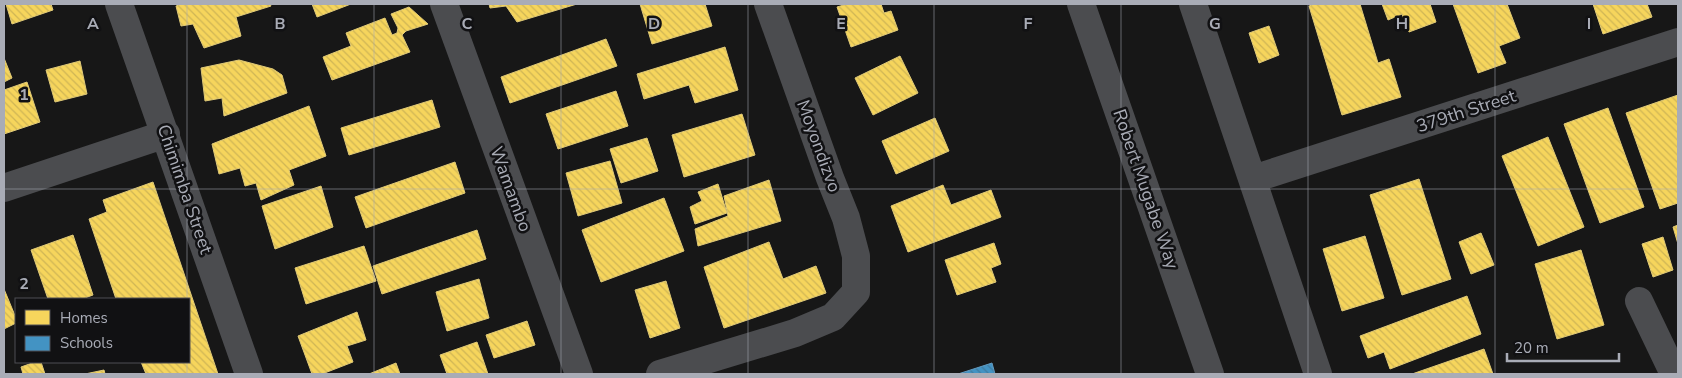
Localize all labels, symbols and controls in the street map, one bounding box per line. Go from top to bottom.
text: A [87,13,99,35]
text: B [274,13,286,35]
text: C [462,13,473,35]
text: D [648,13,660,35]
text: E [836,13,846,35]
text: F [1024,13,1033,35]
text: G [1209,13,1221,35]
text: H [1396,13,1408,35]
text: I [1587,13,1591,35]
text: 1 [19,84,29,106]
street label: 379th Street [1413,84,1519,138]
street label: Moyondizvo [791,96,847,196]
street label: Robert Mugabe Way [1107,106,1185,273]
street label: Chimimba Street [152,121,219,258]
street label: Wamambo [484,143,538,235]
text: 2 [19,273,29,295]
legend [15,298,190,363]
text: Homes [60,308,108,328]
scale bar [1507,330,1620,362]
text: Schools [60,333,113,353]
text: 20 m [1514,338,1549,358]

